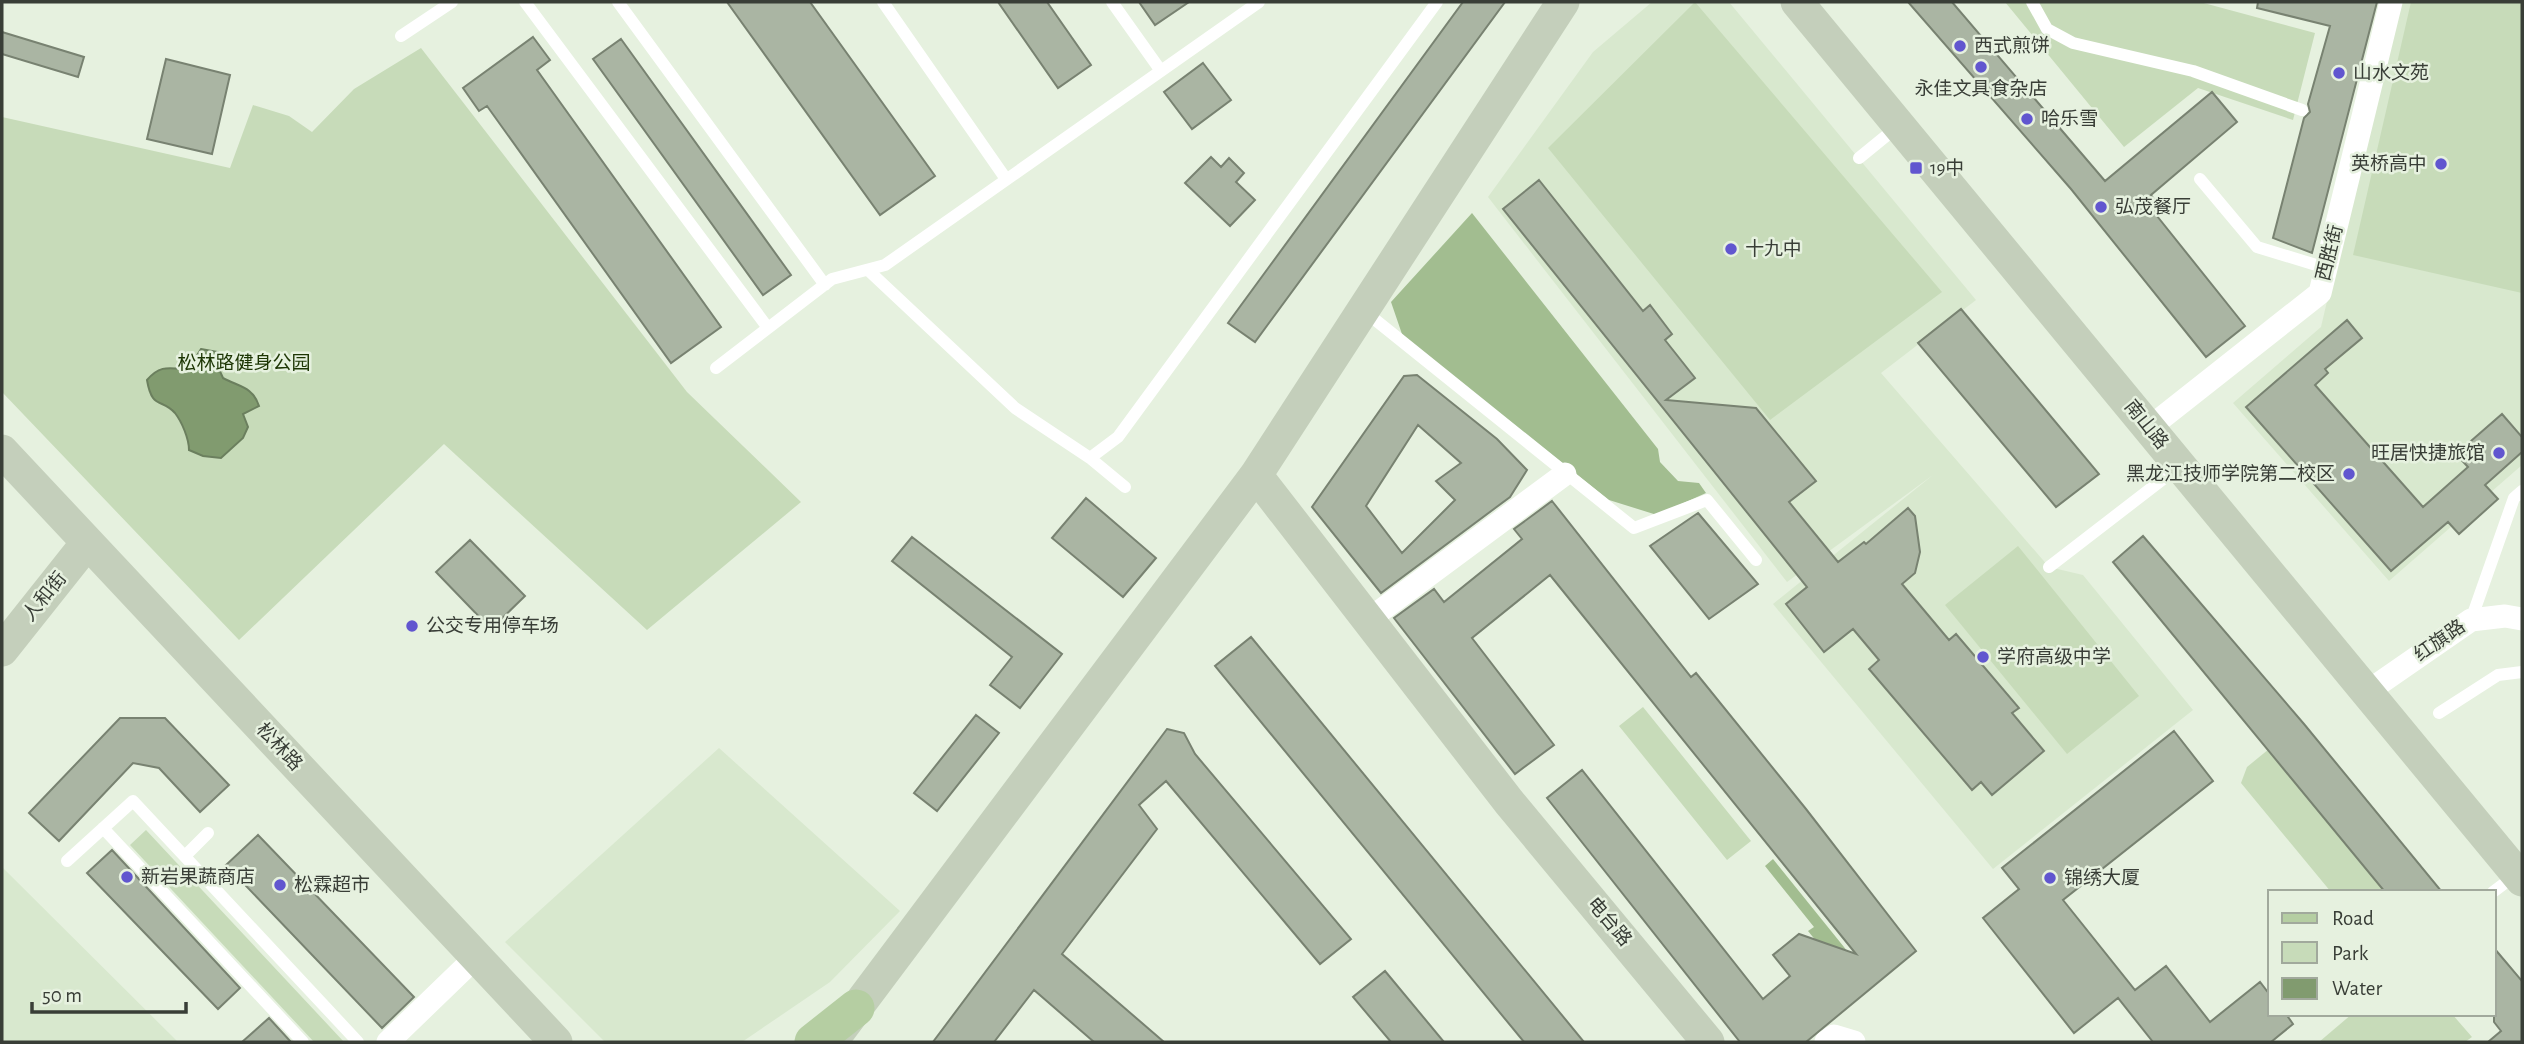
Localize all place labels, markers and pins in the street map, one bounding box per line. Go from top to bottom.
place label: 西式煎饼 [1974,35,2050,56]
marker: 西式煎饼 [1952,38,1968,54]
marker: 永佳文具食杂店 [1973,59,1989,75]
place label: 山水文苑 [2353,63,2429,83]
marker: 山水文苑 [2331,65,2347,81]
place label: 永佳文具食杂店 [1914,78,2048,99]
place label: 哈乐雪 [2041,109,2098,129]
marker: 哈乐雪 [2019,111,2035,127]
place label: 英桥高中 [2351,153,2427,174]
marker: 英桥高中 [2433,156,2449,172]
place label: 19中 [1930,158,1964,178]
marker: 19中 [1908,160,1924,176]
place label: 弘茂餐厅 [2115,197,2191,217]
marker: 弘茂餐厅 [2093,199,2109,215]
place label: 十九中 [1745,238,1802,259]
marker: 十九中 [1723,241,1739,257]
place label: 旺居快捷旅馆 [2371,442,2485,463]
marker: 旺居快捷旅馆 [2491,445,2507,461]
place label: 黑龙江技师学院第二校区 [2126,463,2335,484]
marker: 黑龙江技师学院第二校区 [2341,466,2357,482]
place label: 公交专用停车场 [426,615,559,636]
marker: 公交专用停车场 [404,618,420,634]
place label: 学府高级中学 [1997,646,2111,667]
marker: 学府高级中学 [1975,649,1991,665]
place label: 新岩果蔬商店 [141,866,255,887]
place label: 锦绣大厦 [2064,867,2140,888]
marker: 新岩果蔬商店 [119,869,135,885]
marker: 锦绣大厦 [2042,870,2058,886]
place label: 松霖超市 [294,874,370,895]
marker: 松霖超市 [272,877,288,893]

